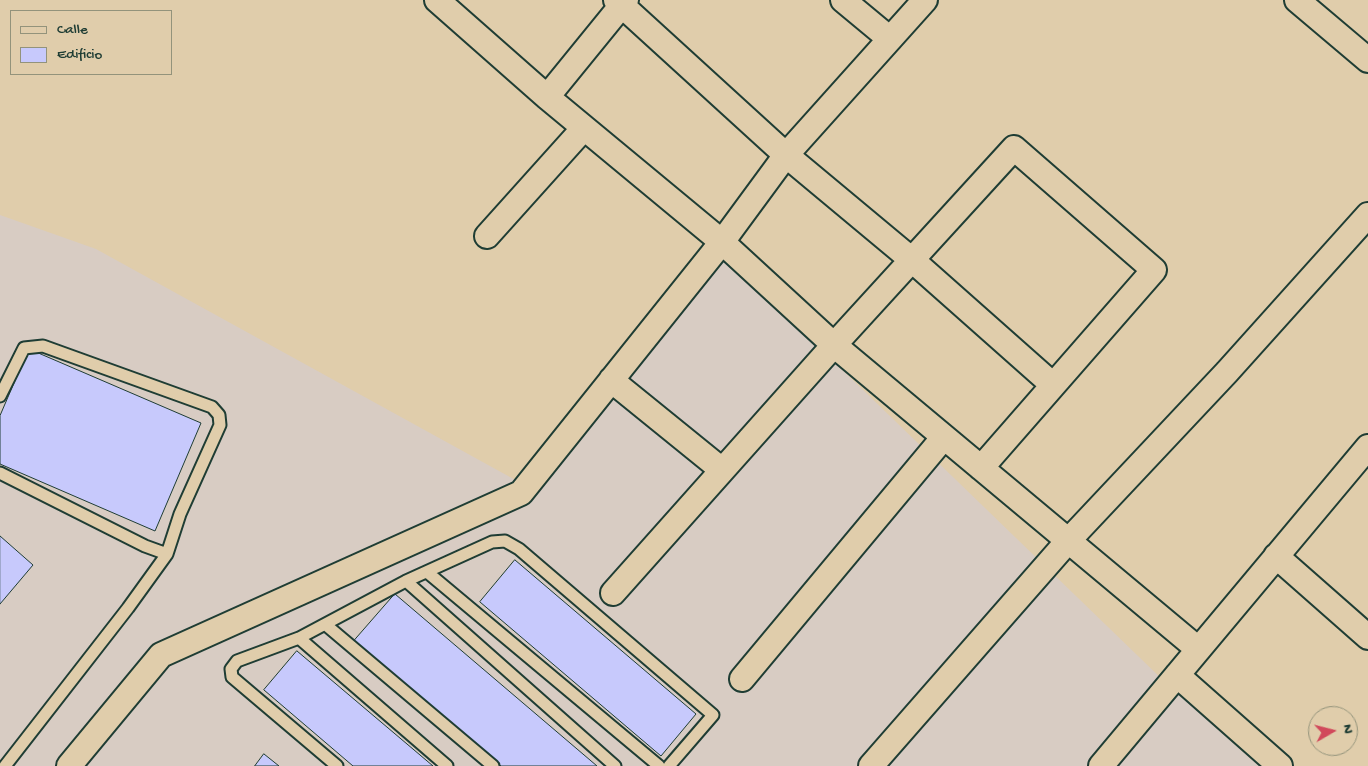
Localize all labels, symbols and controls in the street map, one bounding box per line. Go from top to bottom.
legend [10,10,172,75]
text: Calle [57,21,88,39]
text: Edificio [57,46,102,64]
north arrow [1308,706,1358,756]
text: N [1338,723,1356,735]

